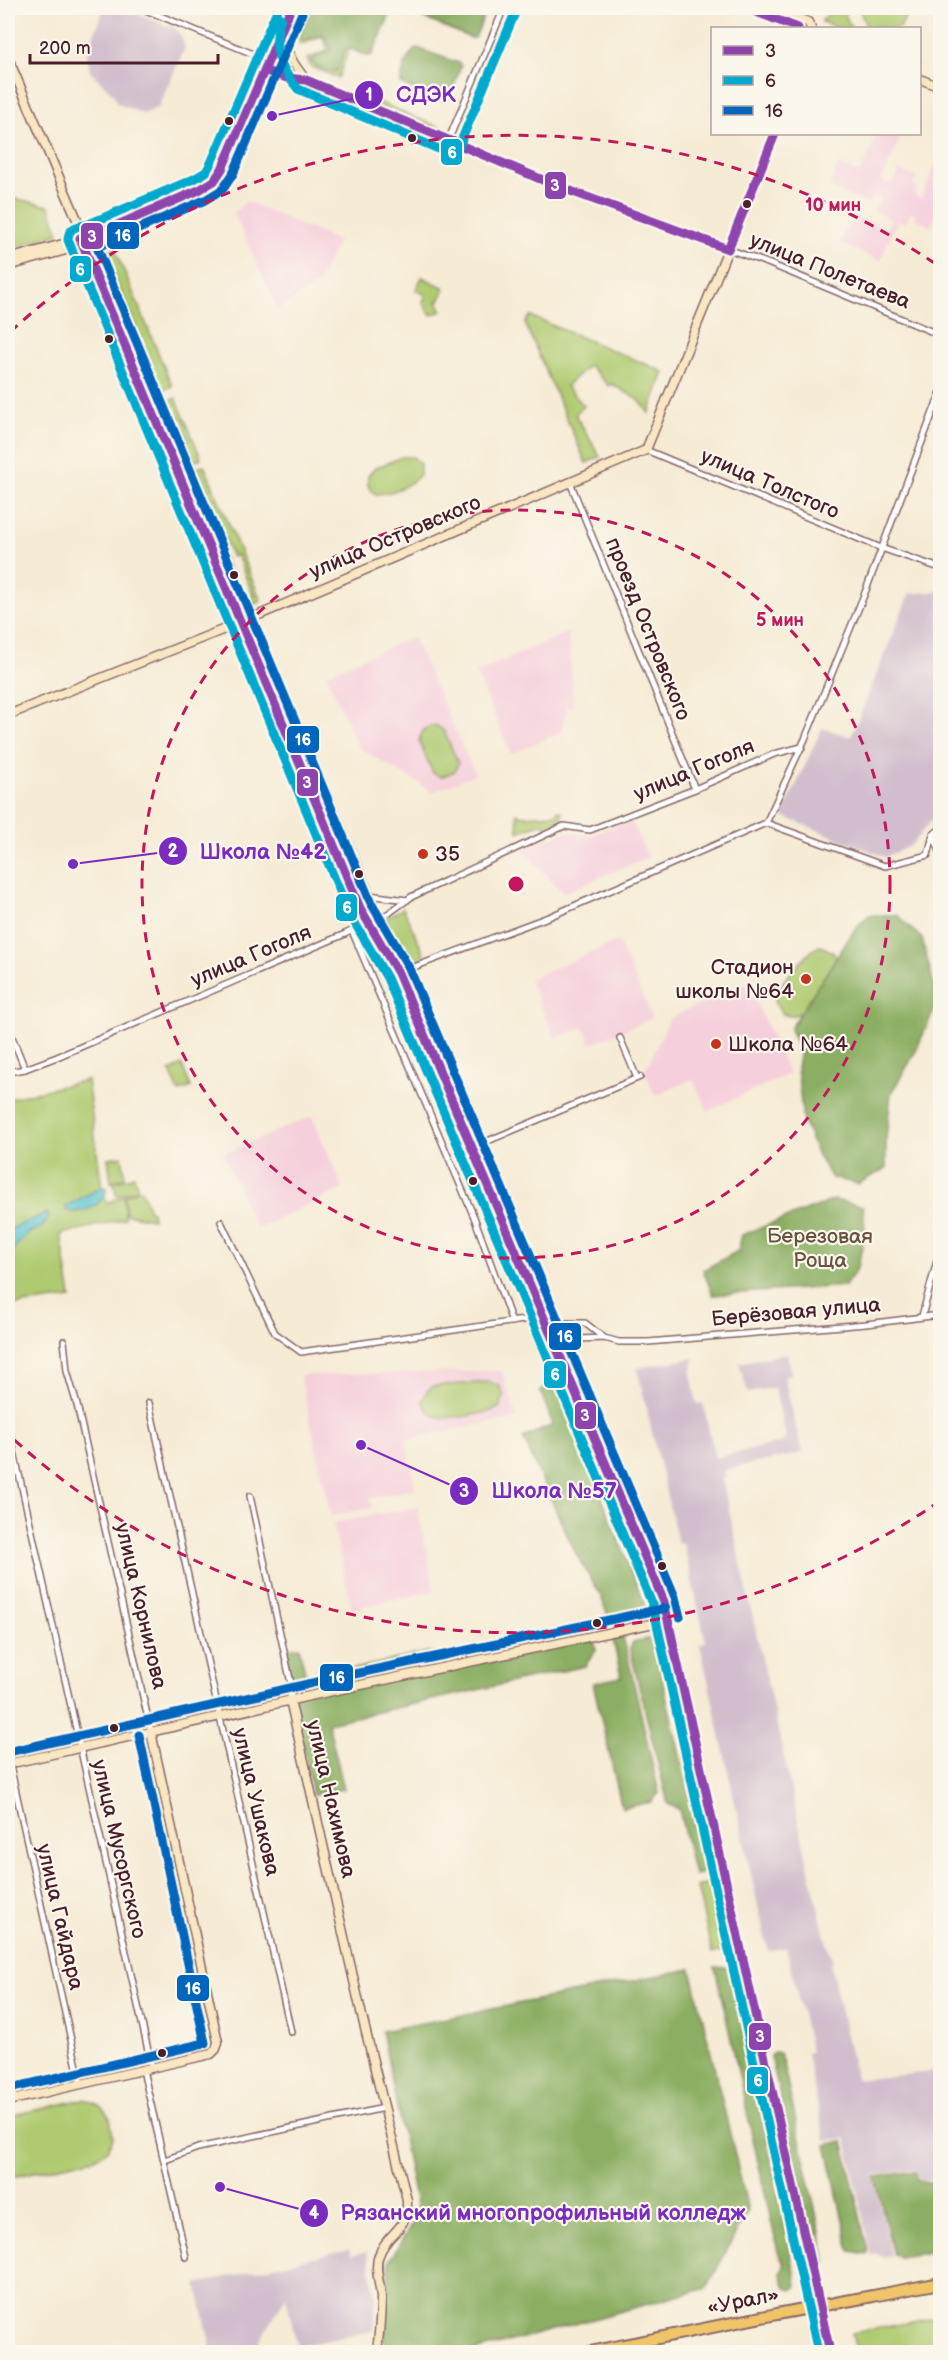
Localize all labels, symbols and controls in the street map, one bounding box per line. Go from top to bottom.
scale bar [30,27,218,65]
legend [711,27,921,135]
text: 200 m [39,38,91,59]
text: 3 [765,41,776,62]
text: 6 [765,71,776,92]
callout: СДЭК [354,75,469,115]
text: СДЭК [396,82,456,109]
text: 1 [365,85,373,106]
text: 16 [765,101,783,122]
unlabelled marker [223,115,235,127]
unlabelled marker [406,132,418,144]
line badge: 6 [440,138,463,166]
text: 6 [447,144,457,163]
line badge: 3 [544,171,567,200]
text: 3 [550,177,560,196]
text: 10 мин [805,195,861,216]
unlabelled marker [741,198,753,210]
line badge: 16 [106,221,140,250]
line badge: 3 [80,222,104,250]
text: 16 [115,227,132,246]
street label: улица Полетаева [746,227,914,315]
text: 3 [87,228,97,247]
line badge: 6 [69,255,92,283]
text: 6 [75,261,85,280]
unlabelled marker [103,333,115,345]
street label: улица Толстого [697,444,843,524]
street label: улица Островского [306,490,484,584]
street label: проезд Островского [600,534,696,724]
unlabelled marker [228,569,240,581]
text: 5 мин [756,610,804,631]
line badge: 16 [286,725,320,754]
text: 16 [295,731,312,750]
street label: улица Гоголя [630,733,758,807]
line badge: 3 [296,768,319,797]
text: 3 [302,774,312,793]
callout: Школа №42 [158,831,339,871]
text: Школа №42 [200,839,326,866]
text: 2 [168,841,179,862]
place label: 35 [435,842,460,867]
marker: 35 [416,847,430,861]
unlabelled marker [353,868,365,880]
centre of rings [506,874,526,894]
line badge: 6 [335,893,358,922]
text: 6 [342,899,352,918]
street label: улица Гоголя [187,919,315,993]
place label: Стадион школы №64 [675,955,794,1004]
marker: Стадион школы №64 [799,972,813,986]
place label: Школа №64 [728,1032,848,1057]
marker: Школа №64 [709,1037,723,1051]
unlabelled marker [467,1175,479,1187]
park label: Березовая Роща [767,1224,873,1273]
street label: Берёзовая улица [710,1292,882,1332]
line badge: 16 [548,1322,582,1351]
text: 16 [557,1328,574,1347]
line badge: 6 [543,1360,567,1389]
text: 6 [550,1366,560,1385]
line badge: 3 [574,1401,597,1430]
text: 3 [580,1407,590,1426]
callout: Школа №57 [449,1471,629,1511]
text: Школа №57 [491,1478,617,1505]
text: 3 [459,1481,469,1502]
street label: улица Корнилова [110,1520,172,1692]
unlabelled marker [656,1560,668,1572]
unlabelled marker [591,1617,603,1629]
line badge: 16 [319,1663,354,1692]
text: 16 [329,1669,346,1688]
street label: улица Нахимова [301,1718,361,1881]
unlabelled marker [108,1722,120,1734]
street label: улица Ушакова [227,1725,285,1879]
street label: улица Мусоргского [86,1757,152,1941]
street label: улица Гайдара [31,1841,89,1993]
line badge: 16 [176,1974,210,2002]
text: 16 [185,1980,202,1999]
line badge: 3 [748,2022,772,2051]
text: 3 [755,2028,765,2047]
unlabelled marker [156,2047,168,2059]
line badge: 6 [746,2066,769,2095]
text: 6 [753,2072,763,2091]
callout: Рязанский многопрофильный колледж [299,2193,758,2233]
text: Рязанский многопрофильный колледж [340,2200,747,2227]
text: 4 [309,2203,320,2224]
street label: «Урал» [705,2282,781,2320]

